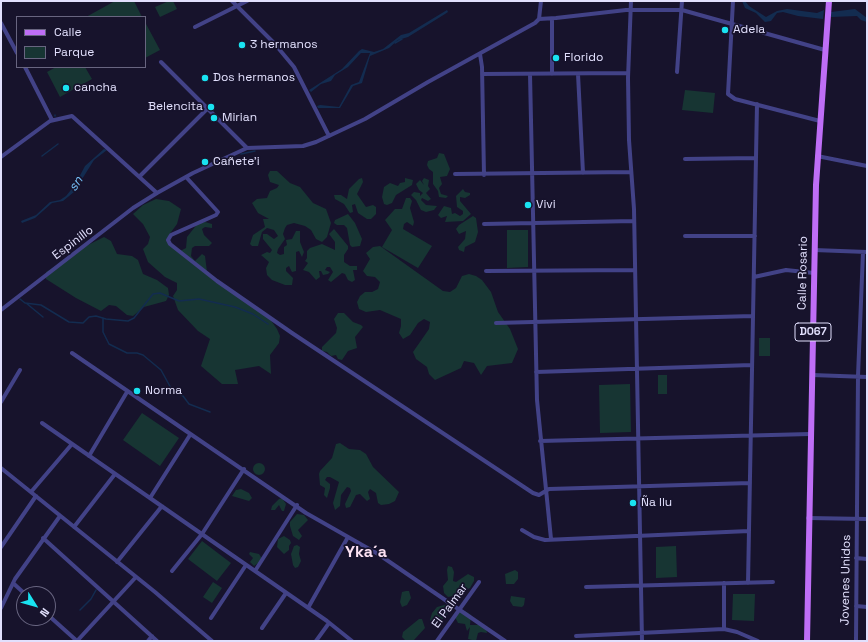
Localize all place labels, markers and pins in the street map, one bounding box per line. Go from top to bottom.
place label: Adela [733,23,765,37]
marker: Adela [720,25,730,35]
place label: 3 hermanos [250,38,318,52]
marker: 3 hermanos [237,40,247,50]
place label: Florido [564,51,603,65]
marker: Florido [551,53,561,63]
place label: Dos hermanos [213,71,295,85]
marker: Dos hermanos [200,73,210,83]
place label: cancha [74,81,117,95]
marker: cancha [61,83,71,93]
place label: Belencita [148,100,203,114]
marker: Belencita [206,102,216,112]
place label: Mirian [222,111,257,125]
marker: Mirian [209,113,219,123]
place label: Cañete'i [213,155,260,169]
marker: Cañete'i [200,157,210,167]
place label: Vivi [536,198,556,212]
marker: Vivi [523,200,533,210]
place label: Norma [145,384,182,398]
marker: Norma [132,386,142,396]
place label: Ña Ilu [641,496,672,510]
marker: Ña Ilu [628,498,638,508]

